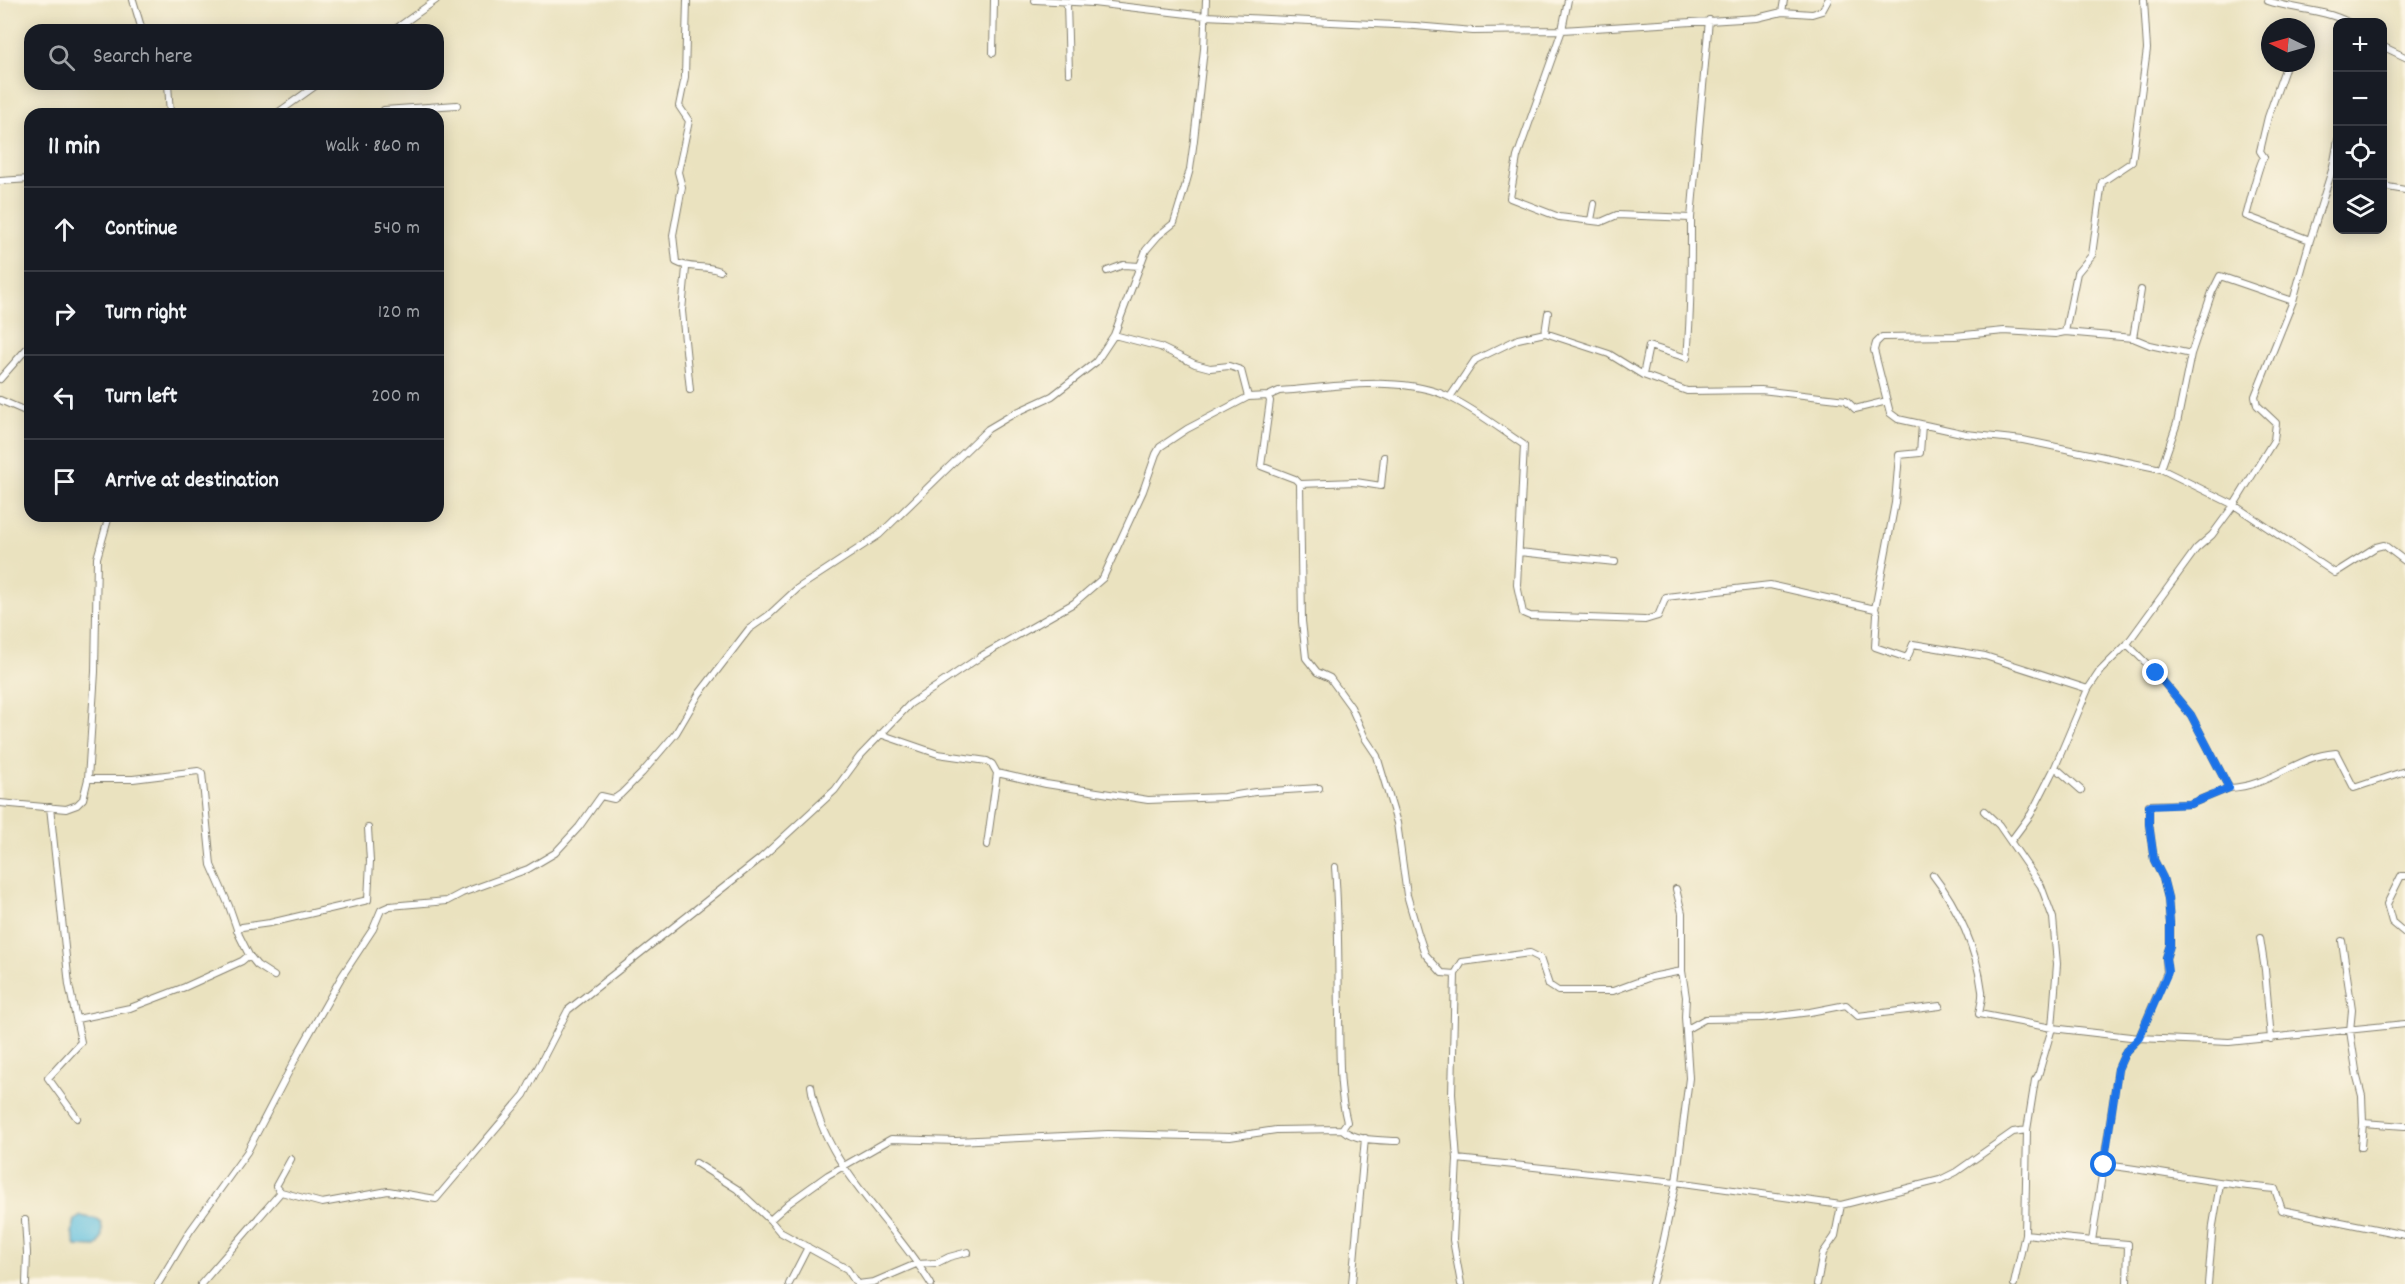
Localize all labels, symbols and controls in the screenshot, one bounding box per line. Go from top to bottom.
north arrow [2261,18,2315,72]
map controls [2333,18,2387,234]
button: + [2333,18,2387,72]
search box [24,24,444,90]
icon: search [45,41,78,74]
text: Search here [93,42,192,73]
button: − [2333,72,2387,126]
button: locate [2333,126,2387,180]
text: 11 min [48,129,100,166]
text: Walk · 860 m [325,133,420,161]
button: layers [2333,180,2387,234]
icon: ahead [48,213,81,246]
text: Continue [105,214,177,245]
text: 540 m [373,215,420,243]
icon: right [48,297,81,330]
text: Turn right [105,298,187,329]
text: 120 m [378,299,420,327]
icon: left [48,381,81,414]
text: Turn left [105,382,177,413]
text: 200 m [371,383,420,411]
icon: arrive [48,465,81,498]
text: Arrive at destination [105,466,279,497]
route end [2142,659,2168,685]
route start [2090,1151,2116,1177]

